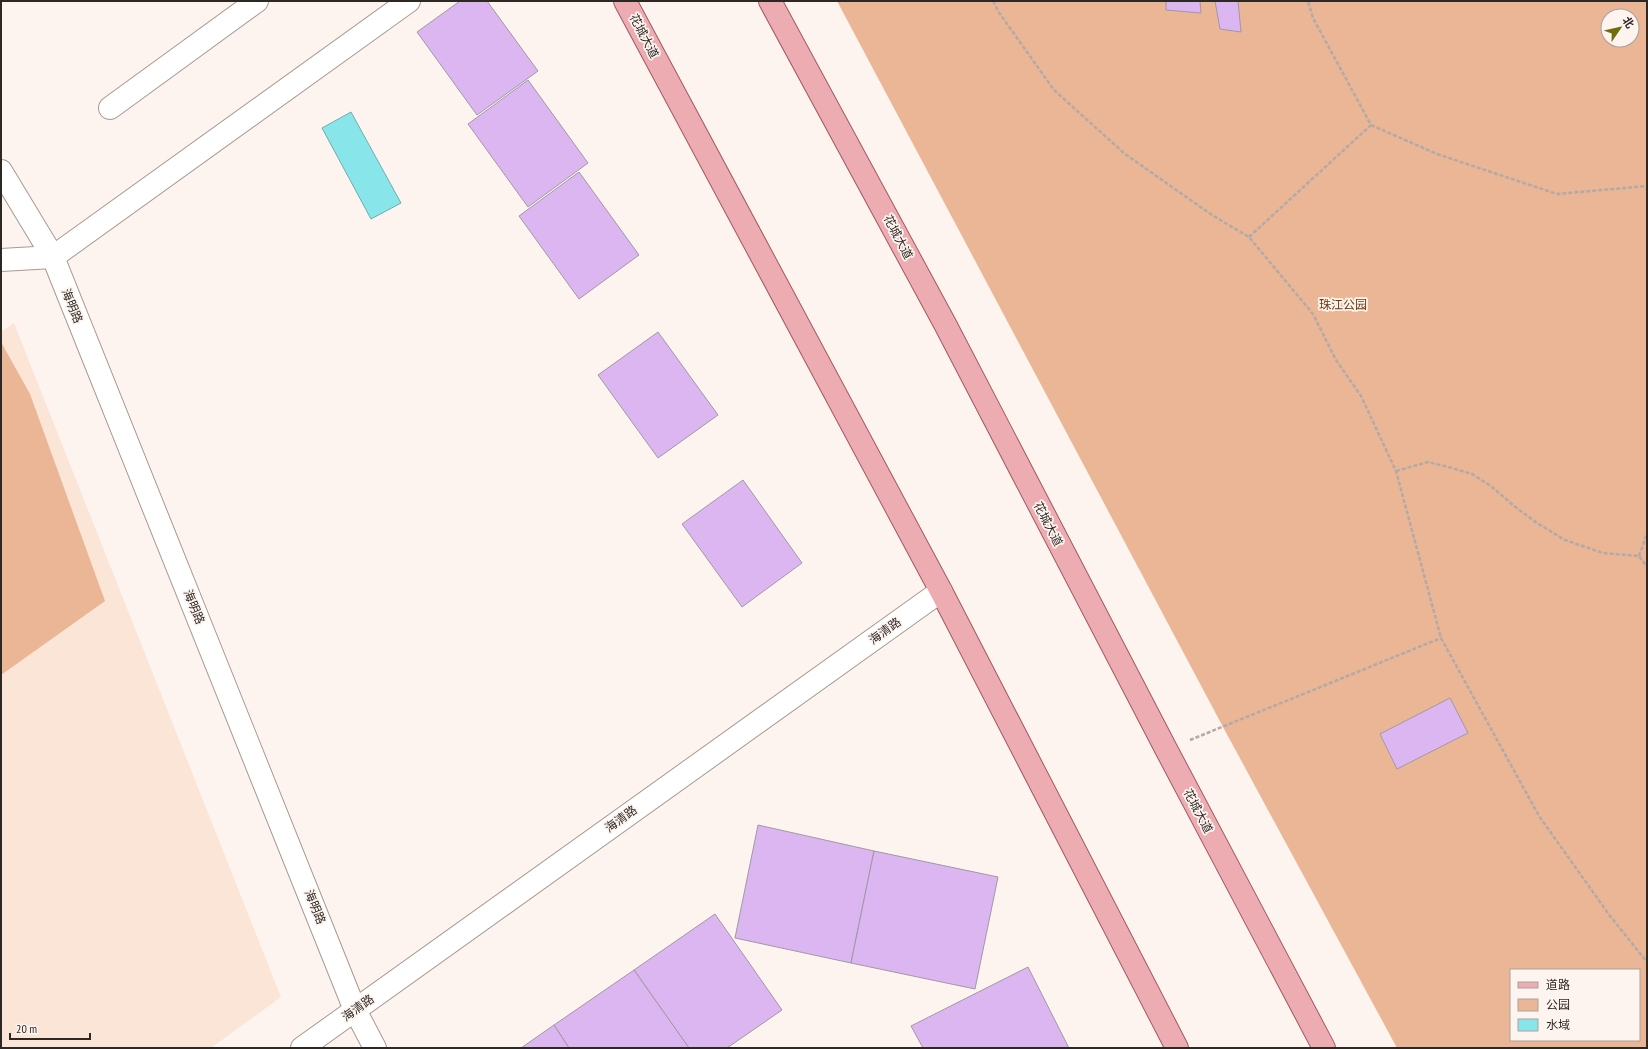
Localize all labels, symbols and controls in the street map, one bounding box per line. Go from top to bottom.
north arrow [1600,8,1640,48]
street label: 花城大道 [627,11,662,60]
text: 北 [1619,14,1637,31]
street label: 花城大道 [881,212,916,261]
street label: 海明路 [59,286,86,325]
park label: 珠江公园 [1319,297,1367,312]
street label: 花城大道 [1031,499,1066,549]
street label: 海明路 [181,587,208,626]
street label: 海清路 [866,614,904,647]
street label: 花城大道 [1181,786,1216,835]
street label: 海清路 [602,802,640,835]
street label: 海明路 [302,887,329,926]
legend [1510,969,1640,1041]
text: 道路 [1546,977,1570,992]
street label: 海清路 [339,991,377,1024]
text: 公园 [1546,997,1570,1012]
scale bar [10,1015,90,1041]
text: 水域 [1546,1017,1570,1032]
text: 20 m [16,1021,37,1036]

